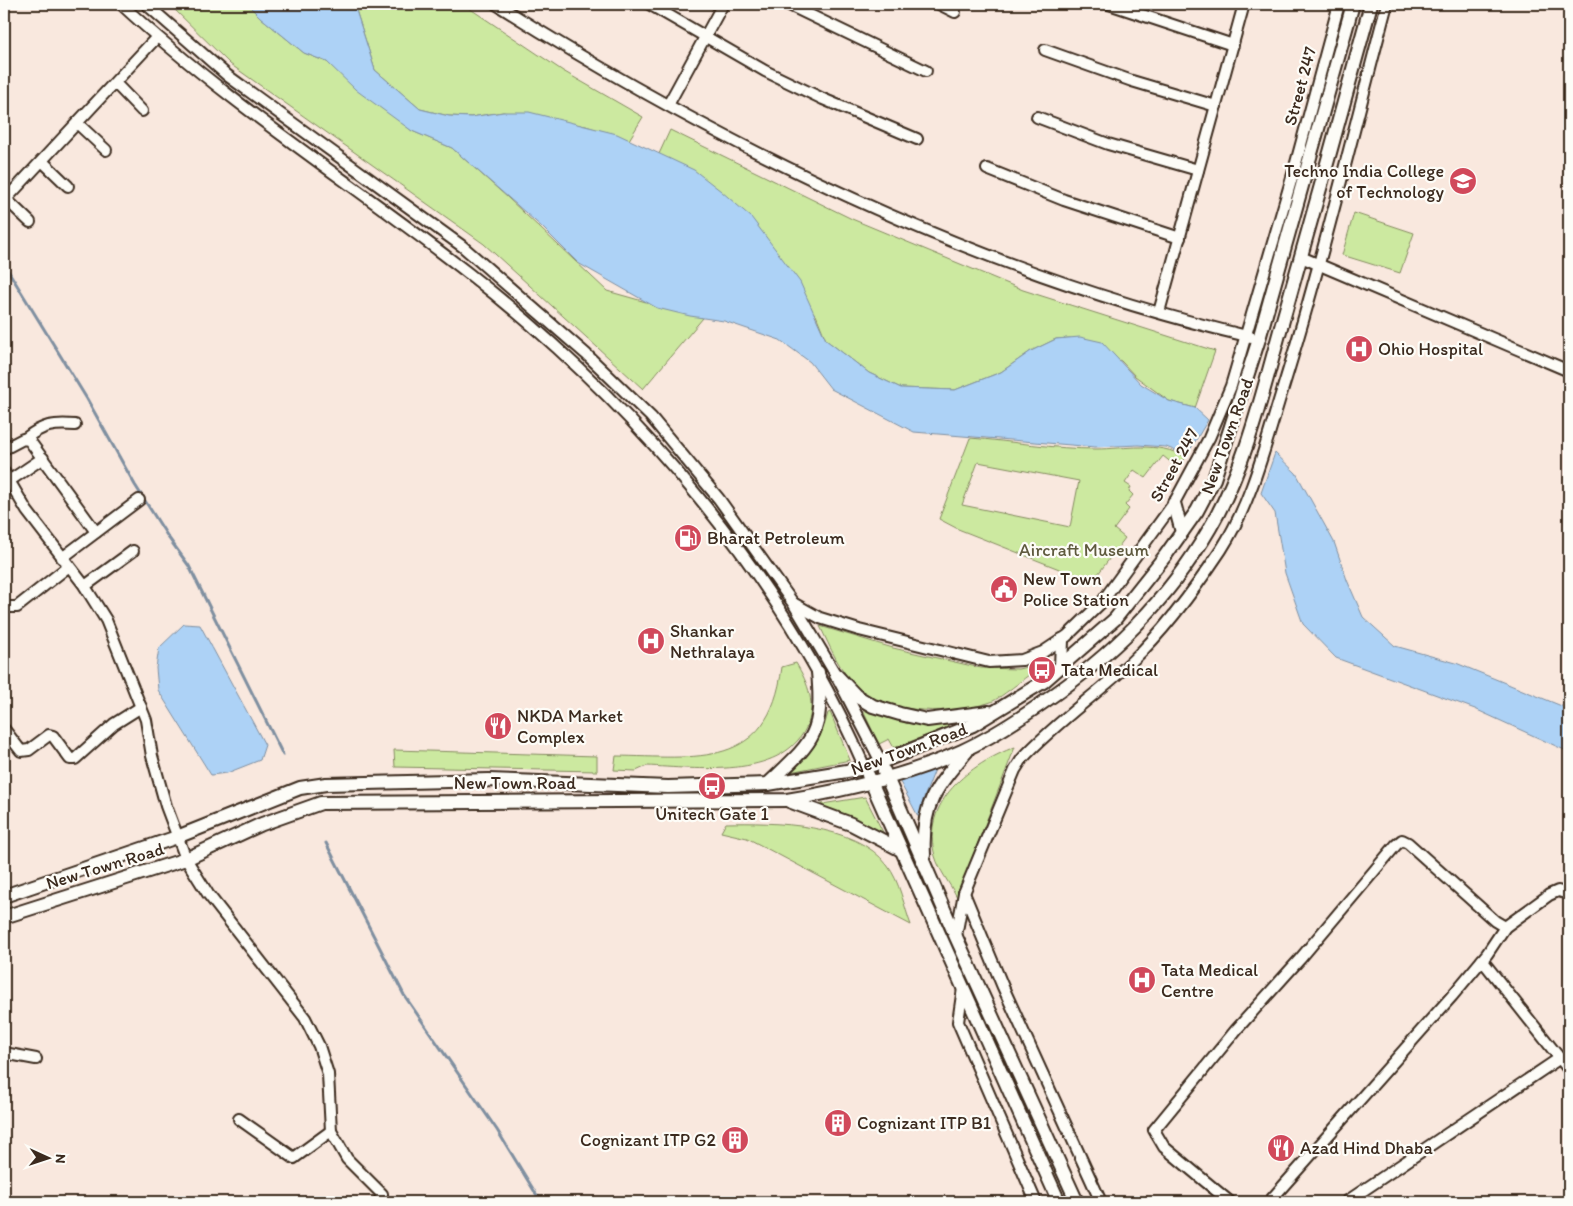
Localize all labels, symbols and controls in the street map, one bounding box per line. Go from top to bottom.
street label: Street 247 [1279,44,1321,128]
place label: Techno India College of Technology [1284,160,1445,203]
school or university icon: Techno India College of Technology [1448,166,1478,196]
hospital icon: Ohio Hospital [1344,334,1374,364]
place label: Ohio Hospital [1378,338,1483,360]
street label: New Town Road [1196,375,1258,497]
street label: Street 247 [1145,424,1203,506]
fuel station icon: Bharat Petroleum [673,523,703,553]
place label: Bharat Petroleum [707,527,845,549]
park label: Aircraft Museum [1019,539,1149,561]
place label: New Town Police Station [1023,568,1129,611]
public building icon: New Town Police Station [989,574,1019,604]
place label: Shankar Nethralaya [670,620,756,663]
hospital icon: Shankar Nethralaya [636,626,666,656]
bus stop icon: Tata Medical [1027,655,1057,685]
place label: Tata Medical [1061,659,1158,681]
place label: NKDA Market Complex [517,705,623,748]
restaurant icon: NKDA Market Complex [483,711,513,741]
street label: New Town Road [848,718,970,780]
bus stop icon: Unitech Gate 1 [697,771,727,801]
street label: New Town Road [454,772,576,794]
place label: Unitech Gate 1 [655,803,769,825]
street label: New Town Road [43,838,167,894]
place label: Tata Medical Centre [1161,959,1258,1002]
hospital icon: Tata Medical Centre [1127,965,1157,995]
building icon: Cognizant ITP B1 [823,1108,853,1138]
place label: Cognizant ITP B1 [857,1112,991,1134]
building icon: Cognizant ITP G2 [720,1125,750,1155]
place label: Cognizant ITP G2 [580,1129,717,1151]
restaurant icon: Azad Hind Dhaba [1266,1133,1296,1163]
north arrow [22,1134,72,1184]
place label: Azad Hind Dhaba [1300,1137,1434,1159]
text: N [52,1153,69,1164]

